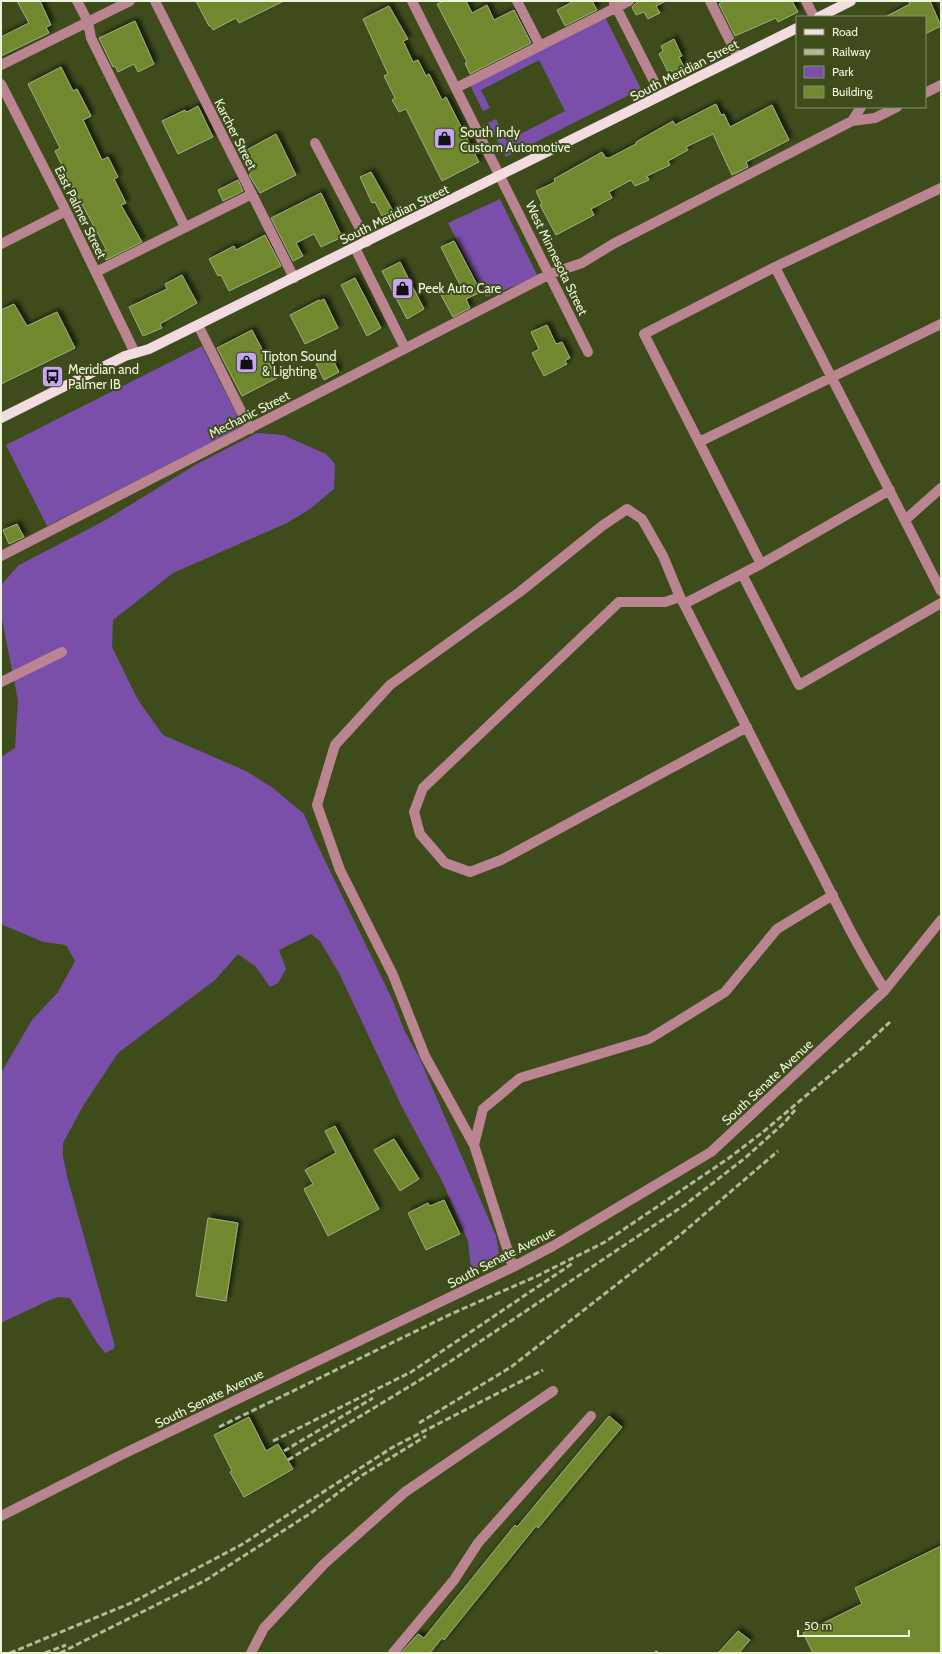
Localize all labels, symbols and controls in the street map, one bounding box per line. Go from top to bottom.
legend [796,16,926,108]
text: Road [832,24,858,39]
street label: South Meridian Street [627,35,741,104]
text: Railway [832,44,870,59]
text: Park [832,64,854,79]
text: Building [832,84,874,99]
street label: Karcher Street [211,96,261,173]
place label: South Indy Custom Automotive [460,124,571,155]
shop icon: South Indy Custom Automotive [431,126,457,152]
street label: East Palmer Street [52,163,111,262]
street label: South Meridian Street [337,180,452,247]
street label: West Minnesota Street [522,198,592,318]
shop icon: Peek Auto Care [389,275,415,301]
place label: Peek Auto Care [418,280,502,296]
place label: Tipton Sound & Lighting [262,348,336,379]
shop icon: Tipton Sound & Lighting [234,350,260,376]
place label: Meridian and Palmer IB [68,361,139,392]
bus stop icon: Meridian and Palmer IB [40,363,66,389]
street label: Mechanic Street [206,387,293,441]
street label: South Senate Avenue [718,1035,816,1128]
street label: South Senate Avenue [444,1223,558,1291]
street label: South Senate Avenue [152,1365,266,1431]
scale bar [798,1612,909,1638]
text: 50 m [804,1618,832,1633]

